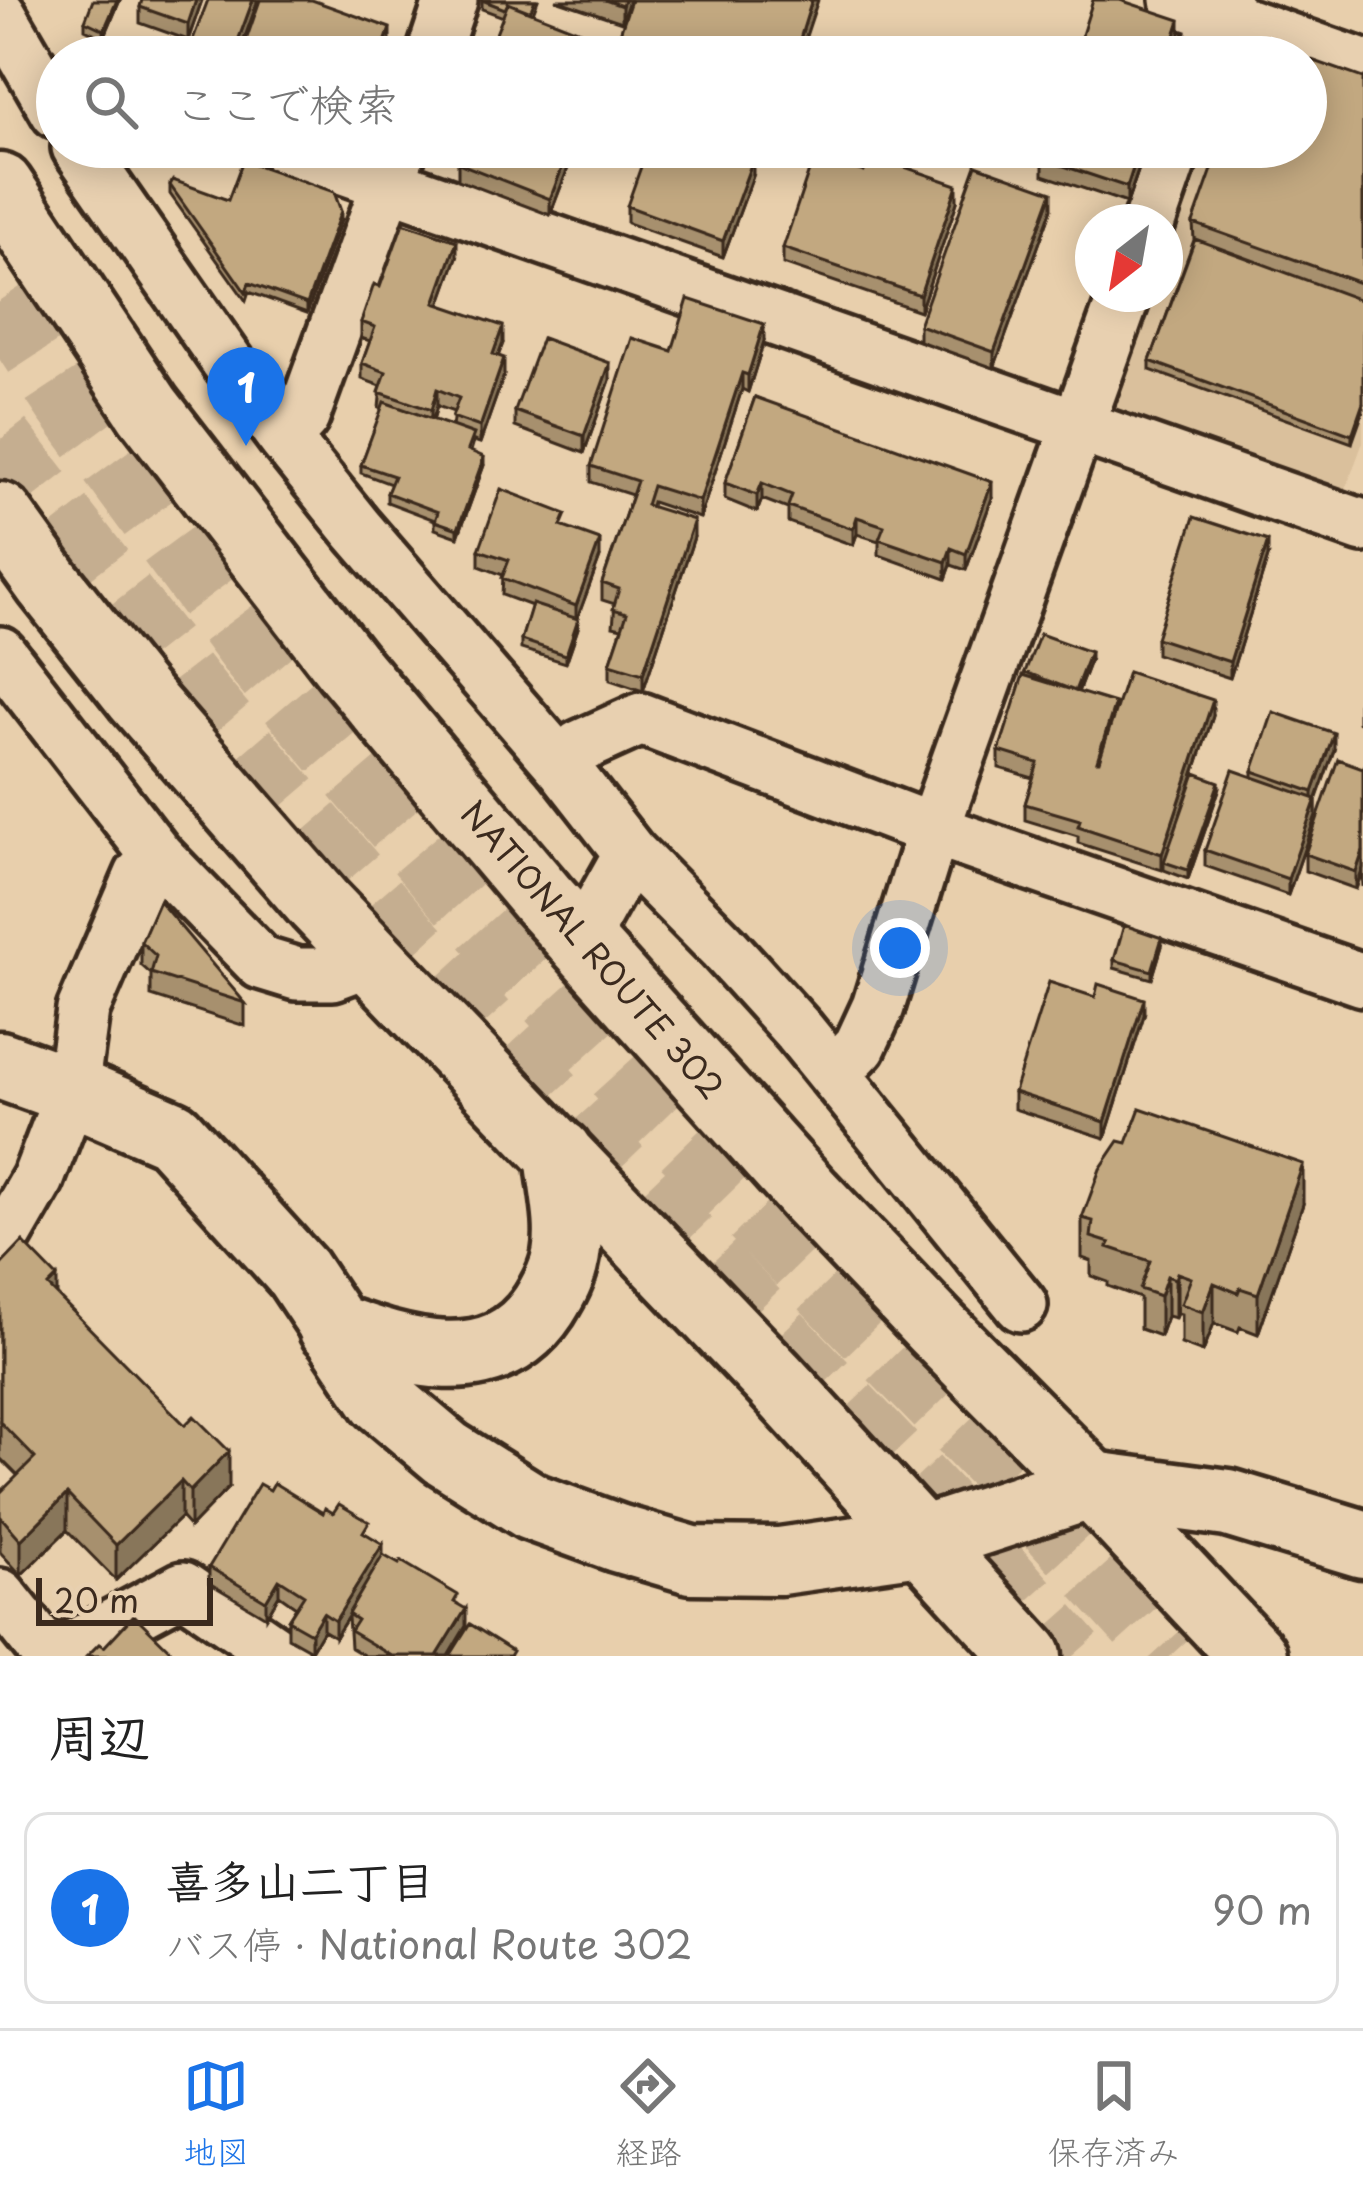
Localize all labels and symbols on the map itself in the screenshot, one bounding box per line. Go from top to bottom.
north arrow [1075,204,1183,312]
pin: 1 [207,347,285,446]
street label: NATIONAL ROUTE 302 [450,789,737,1109]
your location [870,918,930,978]
scale bar [36,1572,213,1625]

